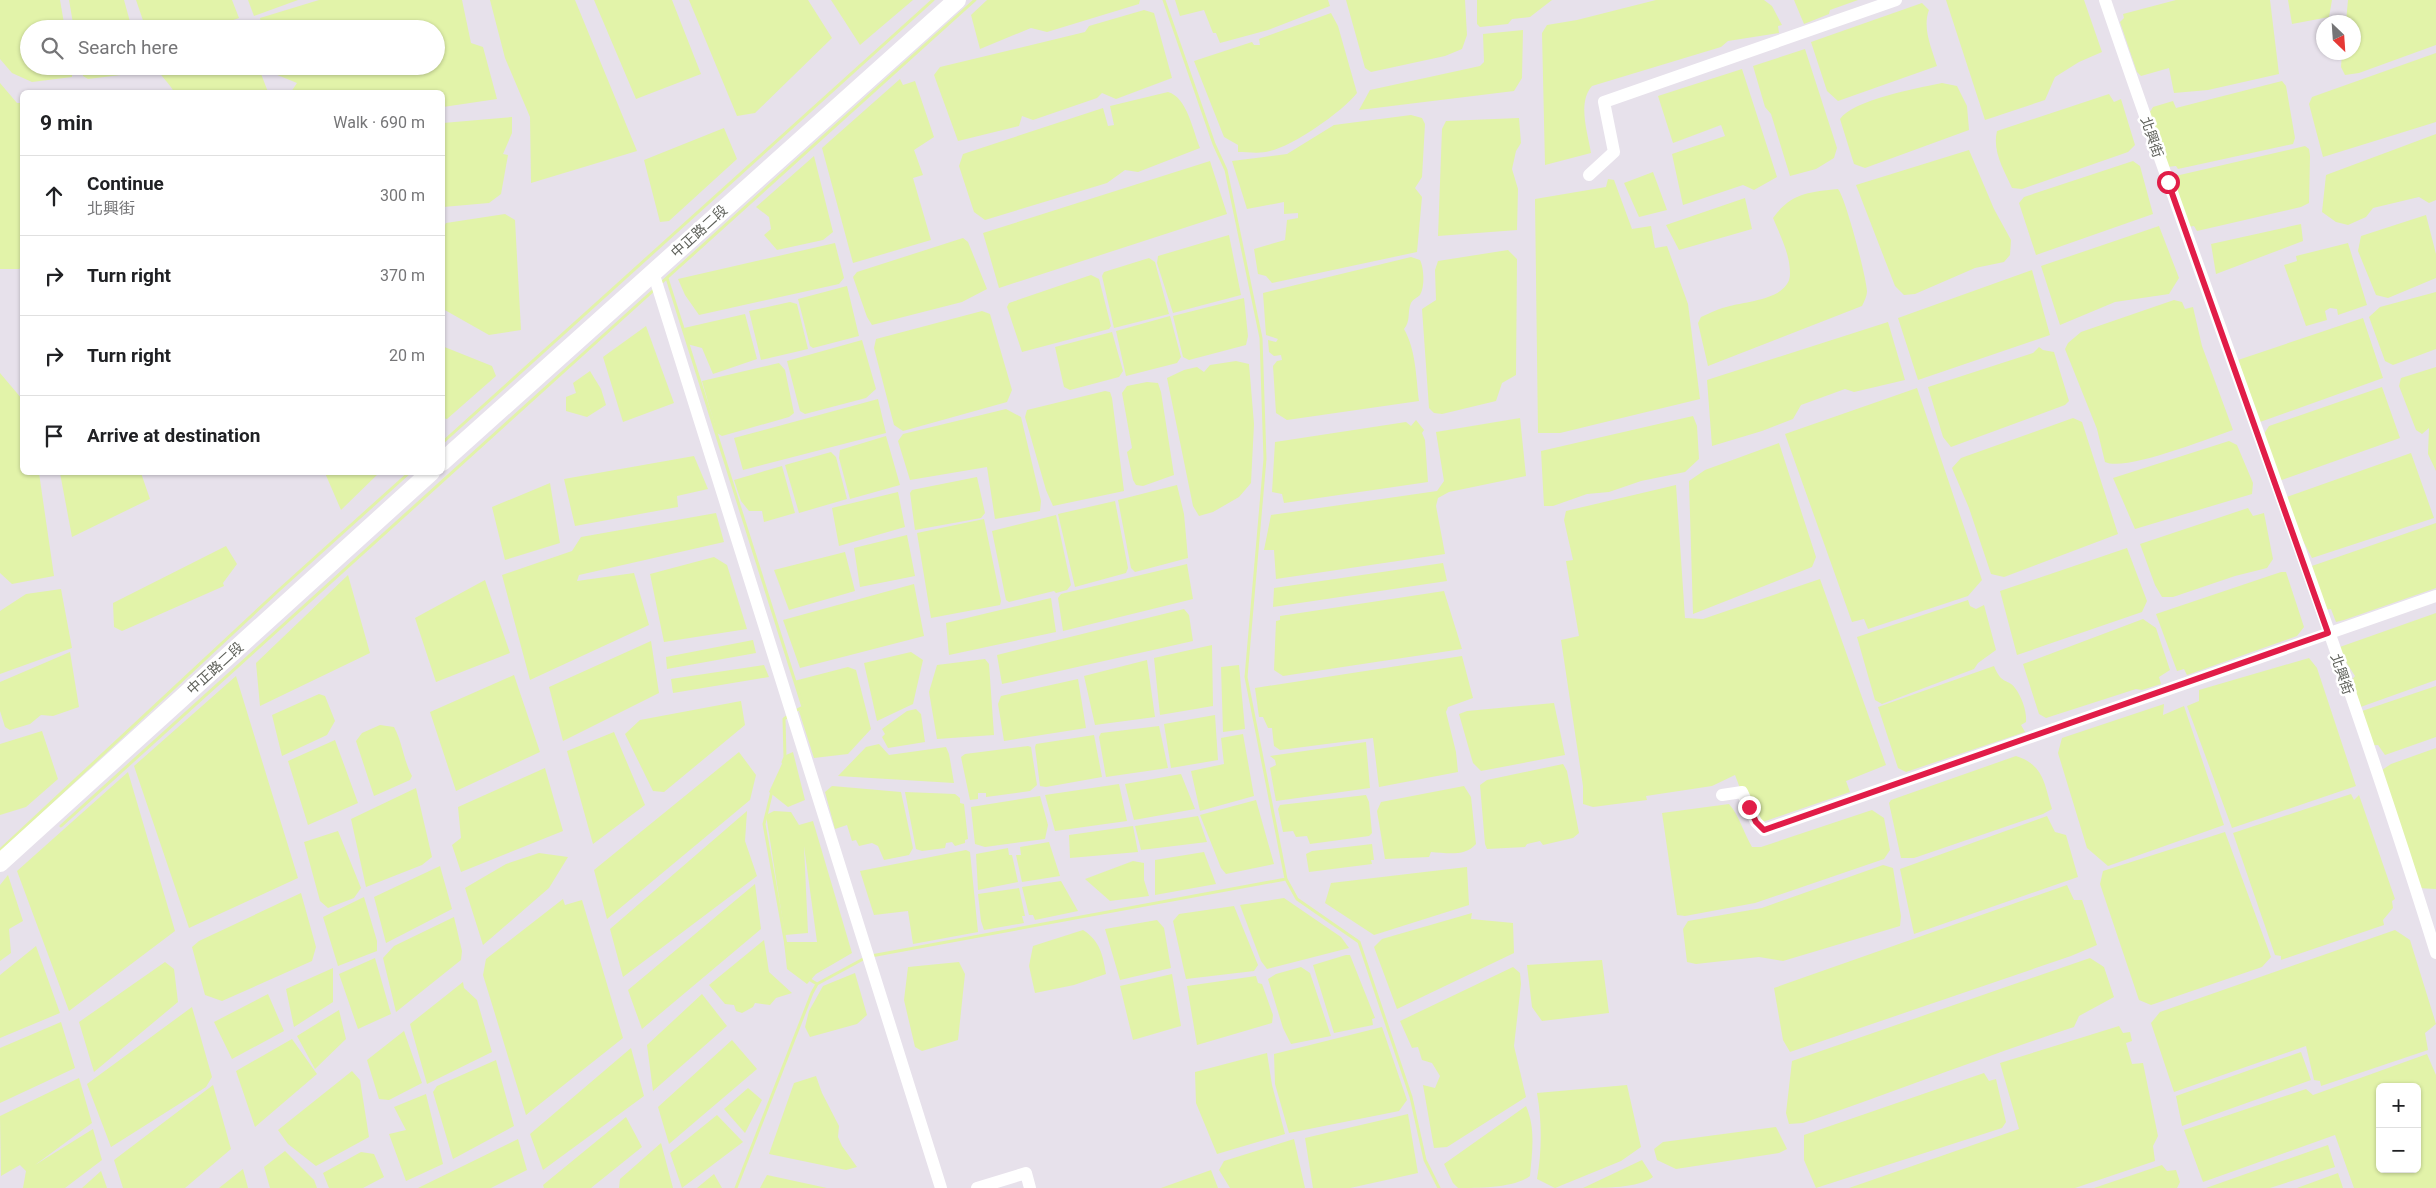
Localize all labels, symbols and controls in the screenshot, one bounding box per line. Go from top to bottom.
north arrow [2316,15,2361,60]
search box [20,20,445,75]
icon: search [38,34,66,62]
text: Search here [78,36,178,59]
text: 9 min [40,111,93,135]
text: Walk · 690 m [333,113,425,132]
street label: 北興街 [2138,115,2166,159]
route start [2157,171,2180,194]
text: Continue [87,172,164,195]
icon: ahead [40,182,68,210]
text: 300 m [380,186,425,205]
text: 北興街 [87,199,135,218]
street label: 中正路二段 [668,202,730,260]
icon: right [40,262,68,290]
text: Turn right [87,264,171,287]
text: 370 m [380,266,425,285]
icon: right [40,342,68,370]
text: Turn right [87,344,171,367]
text: 20 m [389,346,425,365]
icon: arrive [40,422,68,450]
text: Arrive at destination [87,424,260,447]
street label: 中正路二段 [184,639,246,697]
street label: 北興街 [2328,652,2356,696]
route end [1738,796,1761,819]
map controls [2376,1083,2421,1173]
button: + [2376,1083,2421,1128]
button: − [2376,1128,2421,1173]

